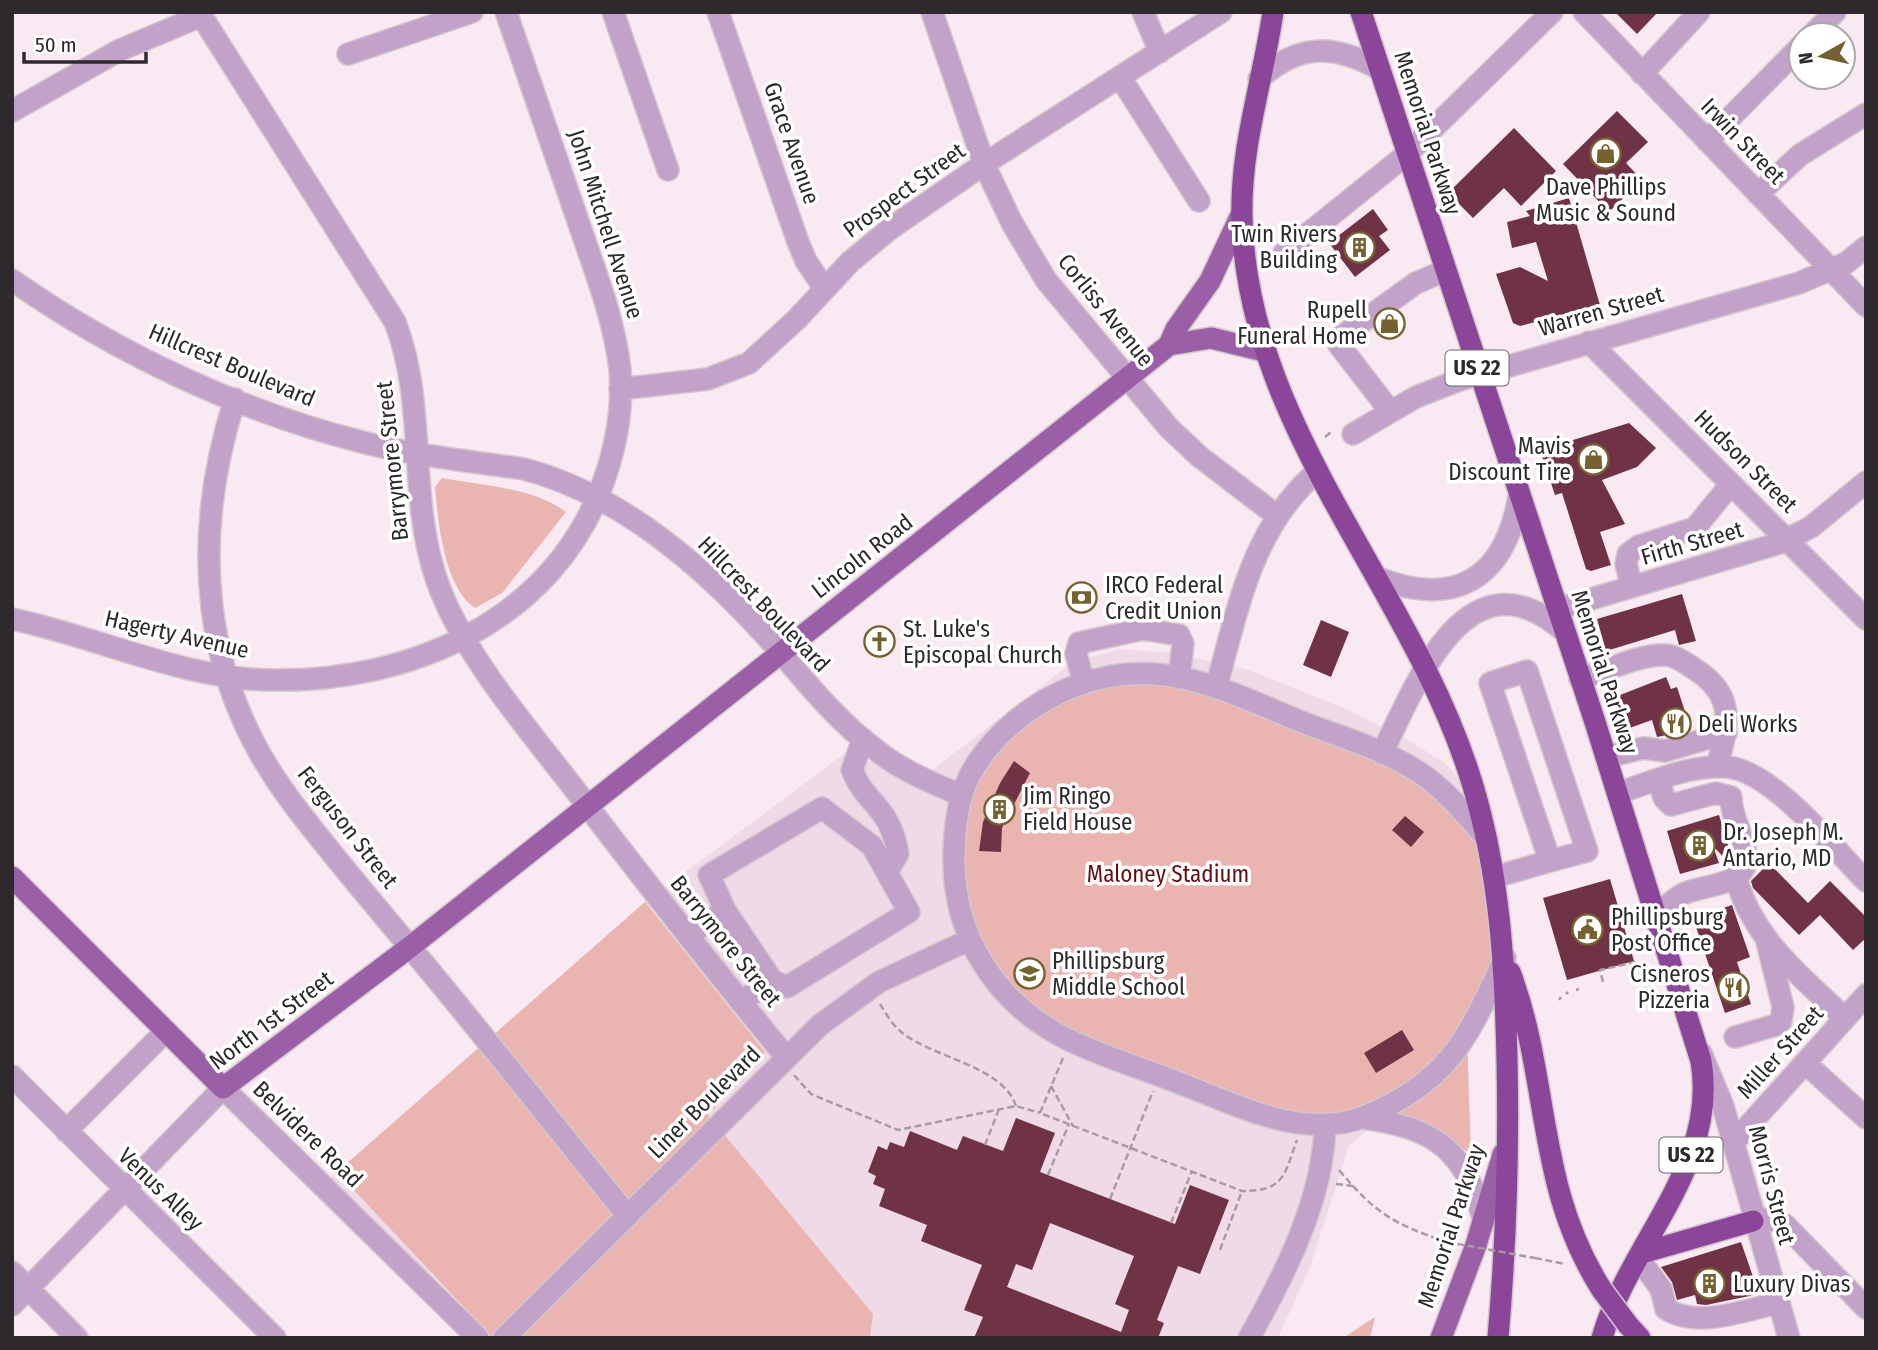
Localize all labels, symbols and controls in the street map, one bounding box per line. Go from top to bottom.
scale bar [24,21,147,65]
north arrow [1787,21,1857,91]
text: 50 m [35,32,77,58]
street label: Memorial Parkway [1388,48,1468,219]
text: N [1793,51,1818,66]
street label: Grace Avenue [758,78,826,208]
street label: Irwin Street [1695,92,1791,190]
street label: John Mitchell Avenue [562,126,650,322]
street label: Prospect Street [838,136,971,244]
shop icon: Dave Phillips Music & Sound [1589,136,1623,170]
place label: Dave Phillips Music & Sound [1536,173,1676,227]
place label: Twin Rivers Building [1231,220,1337,274]
building icon: Twin Rivers Building [1343,230,1377,264]
street label: Corliss Avenue [1052,248,1160,372]
street label: Warren Street [1535,280,1667,342]
place label: Rupell Funeral Home [1237,296,1367,350]
shop icon: Rupell Funeral Home [1373,306,1407,340]
street label: Hillcrest Boulevard [145,317,319,413]
road number: US 22 [1446,350,1508,386]
street label: Barrymore Street [370,379,414,542]
street label: Hudson Street [1689,404,1804,519]
place label: Mavis Discount Tire [1448,432,1571,486]
shop icon: Mavis Discount Tire [1577,442,1611,476]
street label: Lincoln Road [806,508,918,604]
street label: Firth Street [1638,515,1747,571]
street label: Hillcrest Boulevard [692,530,836,678]
place label: IRCO Federal Credit Union [1105,571,1223,625]
bank icon: IRCO Federal Credit Union [1065,581,1099,615]
street label: Memorial Parkway [1565,587,1645,758]
street label: Hagerty Avenue [102,604,252,664]
place label: St. Luke's Episcopal Church [903,615,1062,669]
church icon: St. Luke's Episcopal Church [863,625,897,659]
restaurant icon: Deli Works [1658,707,1692,741]
place label: Deli Works [1698,710,1798,738]
street label: Ferguson Street [292,760,405,894]
place label: Jim Ringo Field House [1023,782,1132,836]
building icon: Jim Ringo Field House [983,792,1017,826]
place label: Dr. Joseph M. Antario, MD [1723,818,1843,872]
building icon: Dr. Joseph M. Antario, MD [1683,828,1717,862]
park label: Maloney Stadium [1087,860,1249,888]
street label: Barrymore Street [665,870,788,1013]
place label: Phillipsburg Post Office [1611,903,1723,957]
public building icon: Phillipsburg Post Office [1571,913,1605,947]
place label: Phillipsburg Middle School [1052,947,1185,1001]
school or university icon: Phillipsburg Middle School [1012,957,1046,991]
place label: Cisneros Pizzeria [1630,960,1710,1014]
street label: North 1st Street [204,964,339,1076]
restaurant icon: Cisneros Pizzeria [1716,970,1750,1004]
street label: Miller Street [1731,999,1829,1104]
street label: Liner Boulevard [642,1040,766,1164]
street label: Belvidere Road [247,1075,369,1193]
street label: Morris Street [1743,1122,1801,1248]
road number: US 22 [1660,1138,1722,1172]
street label: Memorial Parkway [1411,1140,1491,1311]
street label: Venus Alley [113,1142,210,1237]
building icon: Luxury Divas [1693,1267,1727,1301]
place label: Luxury Divas [1733,1270,1851,1298]

